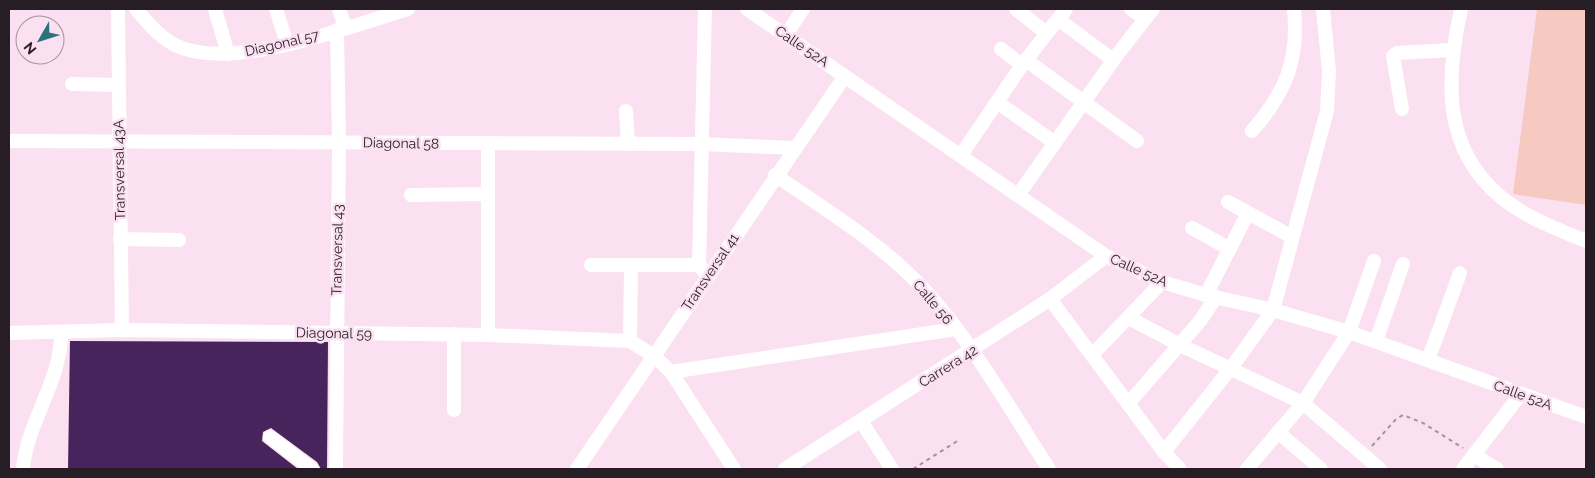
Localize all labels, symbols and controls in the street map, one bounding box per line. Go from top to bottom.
north arrow [15,15,65,65]
street label: Calle 52A [772,22,832,70]
street label: Diagonal 57 [243,27,321,59]
text: N [20,39,39,57]
street label: Transversal 43A [110,119,128,221]
street label: Diagonal 58 [363,134,439,152]
street label: Transversal 43 [328,204,346,296]
street label: Transversal 41 [678,230,742,314]
street label: Calle 52A [1108,250,1171,290]
street label: Calle 56 [910,277,956,327]
street label: Diagonal 59 [296,324,372,342]
street label: Carrera 42 [916,342,980,390]
street label: Calle 52A [1492,377,1555,413]

